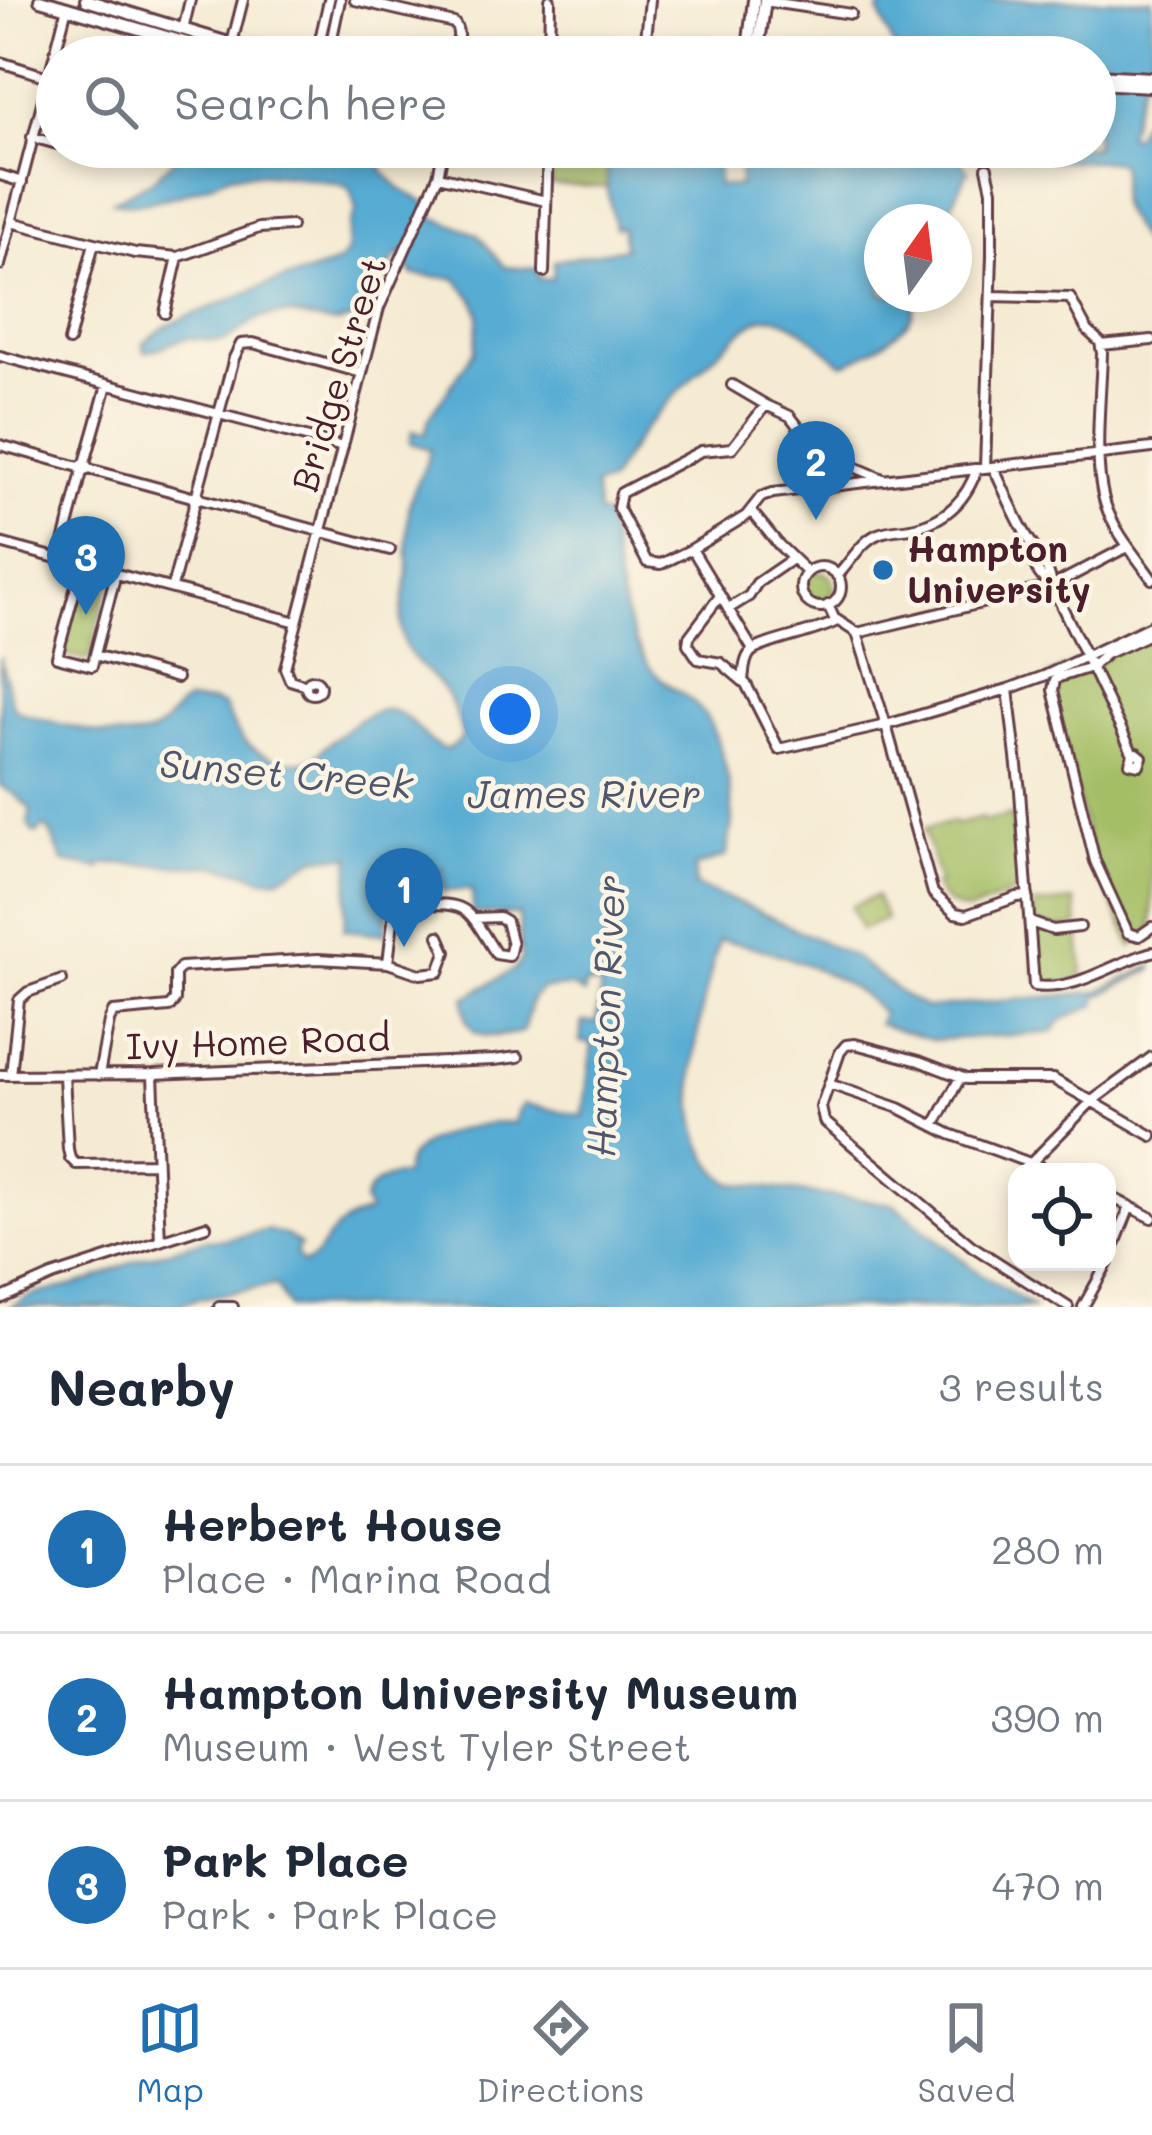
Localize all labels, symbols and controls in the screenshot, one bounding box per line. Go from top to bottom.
search box [36,36,1116,168]
icon: search [78,69,144,135]
text: Search here [174,73,448,131]
north arrow [864,204,972,312]
street label: Bridge Street [279,250,396,497]
pin: 2 [777,421,855,520]
pin: 3 [47,516,125,615]
place label: Hampton University [907,524,1091,613]
marker: Hampton University [870,557,896,583]
your location [480,684,540,744]
water label: Sunset Creek [157,736,416,809]
water label: James River [467,767,701,818]
pin: 1 [365,848,443,947]
water label: Hampton River [574,874,635,1158]
street label: Ivy Home Road [125,1012,391,1070]
map controls [1008,1163,1116,1271]
button: locate [1008,1163,1116,1271]
text: Nearby [48,1352,235,1419]
text: 3 results [939,1360,1104,1411]
text: Herbert House [162,1494,502,1552]
text: 1 [78,1523,96,1574]
text: 280 m [991,1523,1104,1574]
text: Place · Marina Road [162,1552,551,1603]
text: Hampton University Museum [162,1662,798,1720]
text: 2 [76,1691,98,1742]
text: 390 m [990,1691,1104,1742]
text: Museum · West Tyler Street [162,1720,691,1771]
text: Park Place [162,1830,409,1888]
text: 3 [75,1859,99,1910]
text: 470 m [992,1859,1104,1910]
text: Park · Park Place [162,1888,498,1939]
tab: Map [137,1995,204,2110]
tab: Directions [477,1995,644,2110]
tab: Saved [918,1995,1015,2110]

